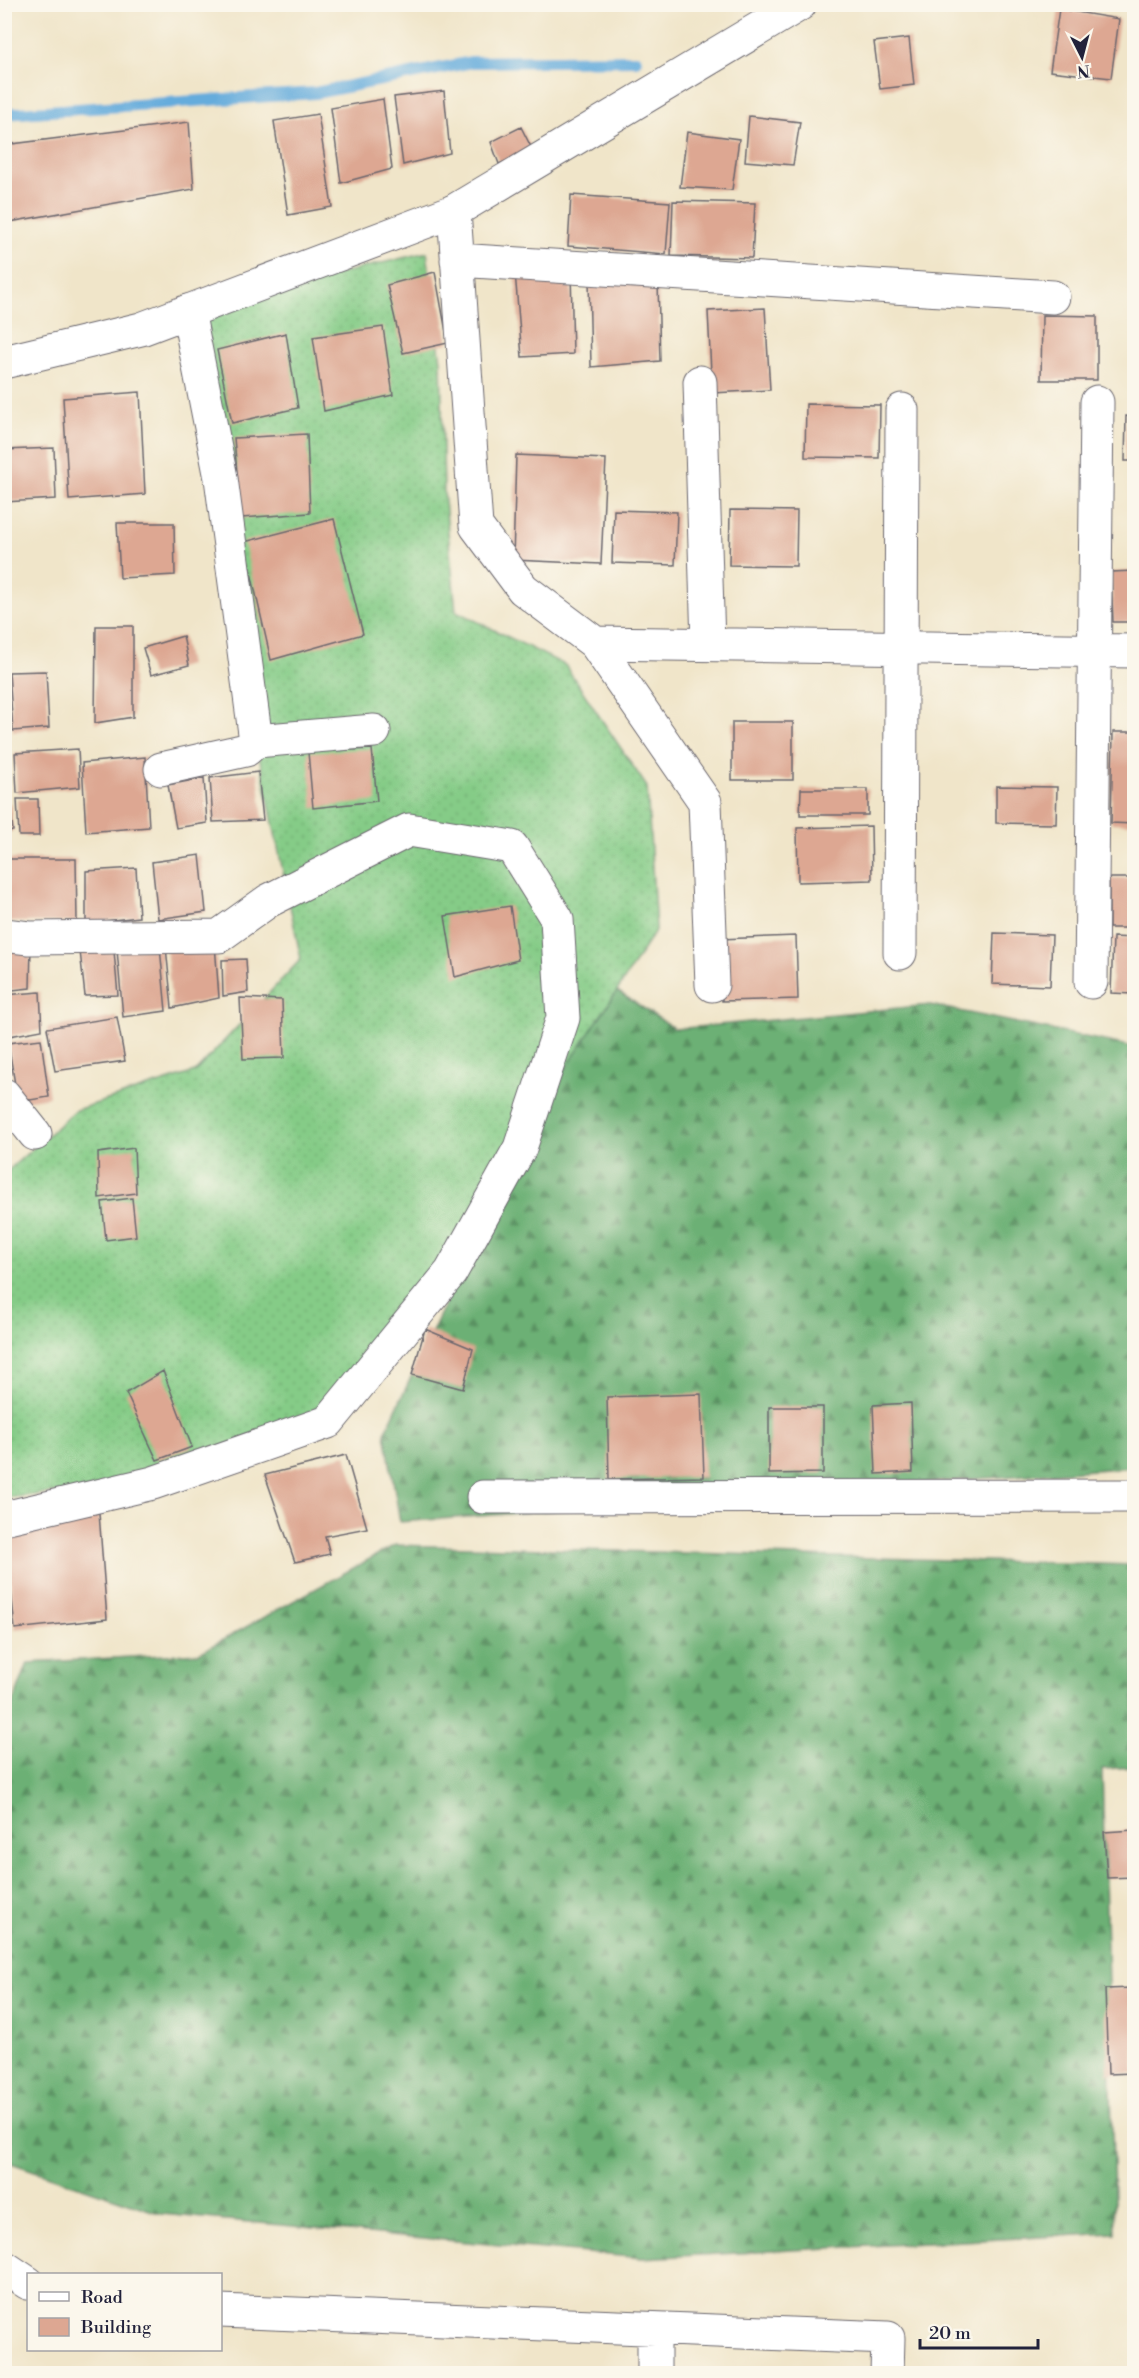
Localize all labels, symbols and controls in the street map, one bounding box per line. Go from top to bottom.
north arrow [1052,27,1112,87]
text: N [1076,60,1091,82]
legend [27,2273,222,2351]
text: Road [81,2286,124,2309]
scale bar [920,2312,1038,2350]
text: Building [80,2316,152,2339]
text: 20 m [929,2322,971,2345]

